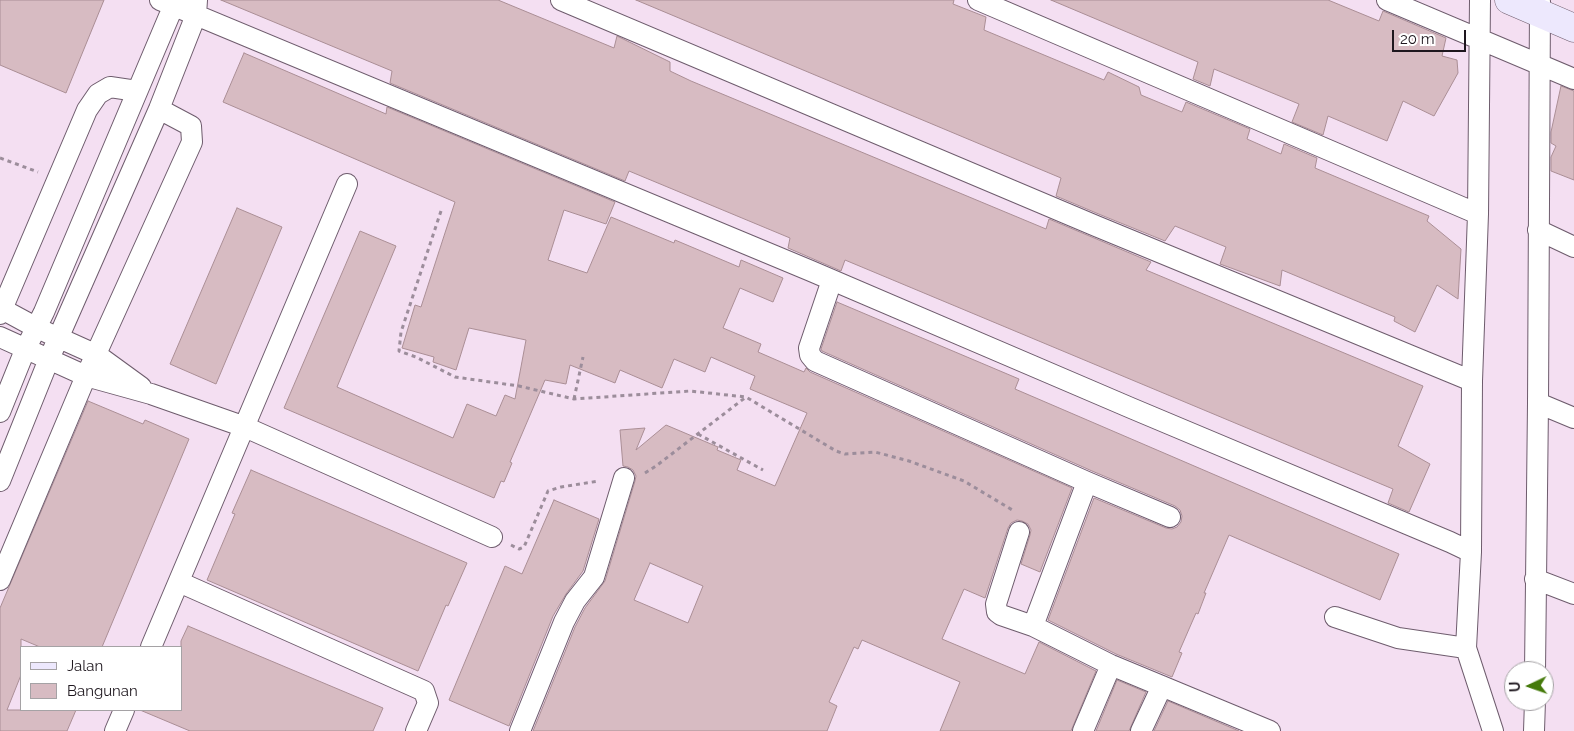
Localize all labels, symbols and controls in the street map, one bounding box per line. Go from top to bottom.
scale bar [1394,20,1468,52]
text: 20 m [1400,30,1435,48]
legend [20,646,182,711]
text: Jalan [67,657,103,675]
north arrow [1504,661,1554,711]
text: U [1507,681,1523,692]
text: Bangunan [67,682,138,700]

